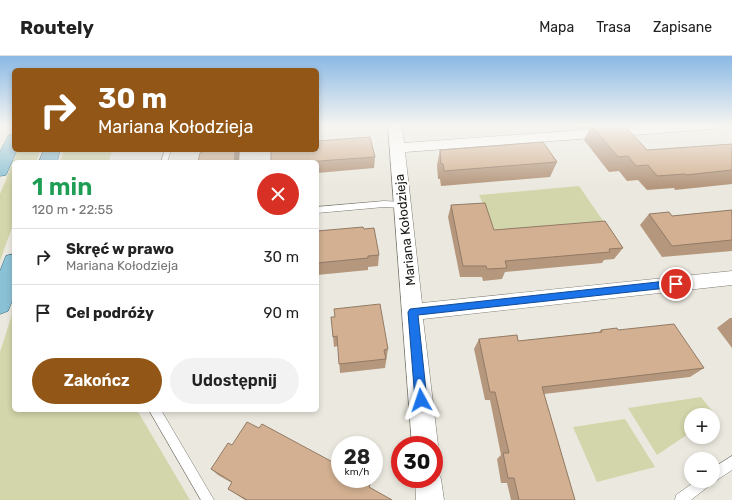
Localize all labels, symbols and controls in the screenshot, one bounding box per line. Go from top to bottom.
text: Routely [20,16,94,39]
text: Mapa [539,19,574,36]
text: Trasa [596,19,631,36]
text: Zapisane [653,19,712,36]
text: 30 m [98,82,167,115]
icon: right [32,84,84,136]
text: Mariana Kołodzieja [98,116,253,138]
text: 1 min [32,173,92,201]
button: close [257,173,299,215]
street label: Mariana Kołodzieja [392,173,418,287]
text: 120 m · 22:55 [32,202,113,217]
text: Skręć w prawo [66,240,174,258]
icon: right [32,246,54,268]
text: 30 m [263,248,299,266]
text: Mariana Kołodzieja [66,258,178,273]
pin [659,267,693,301]
icon: arrive [665,273,687,295]
icon: arrive [32,302,54,324]
text: Cel podróży [66,304,154,322]
text: 90 m [264,304,299,322]
button: Zakończ [32,358,162,404]
button: Udostępnij [170,358,299,404]
position arrow [400,379,442,421]
map controls [684,408,720,488]
button: + [684,408,720,444]
speed limit sign: 30 [391,436,443,488]
text: 28 [344,445,370,469]
button: − [684,452,720,488]
text: km/h [345,466,369,478]

